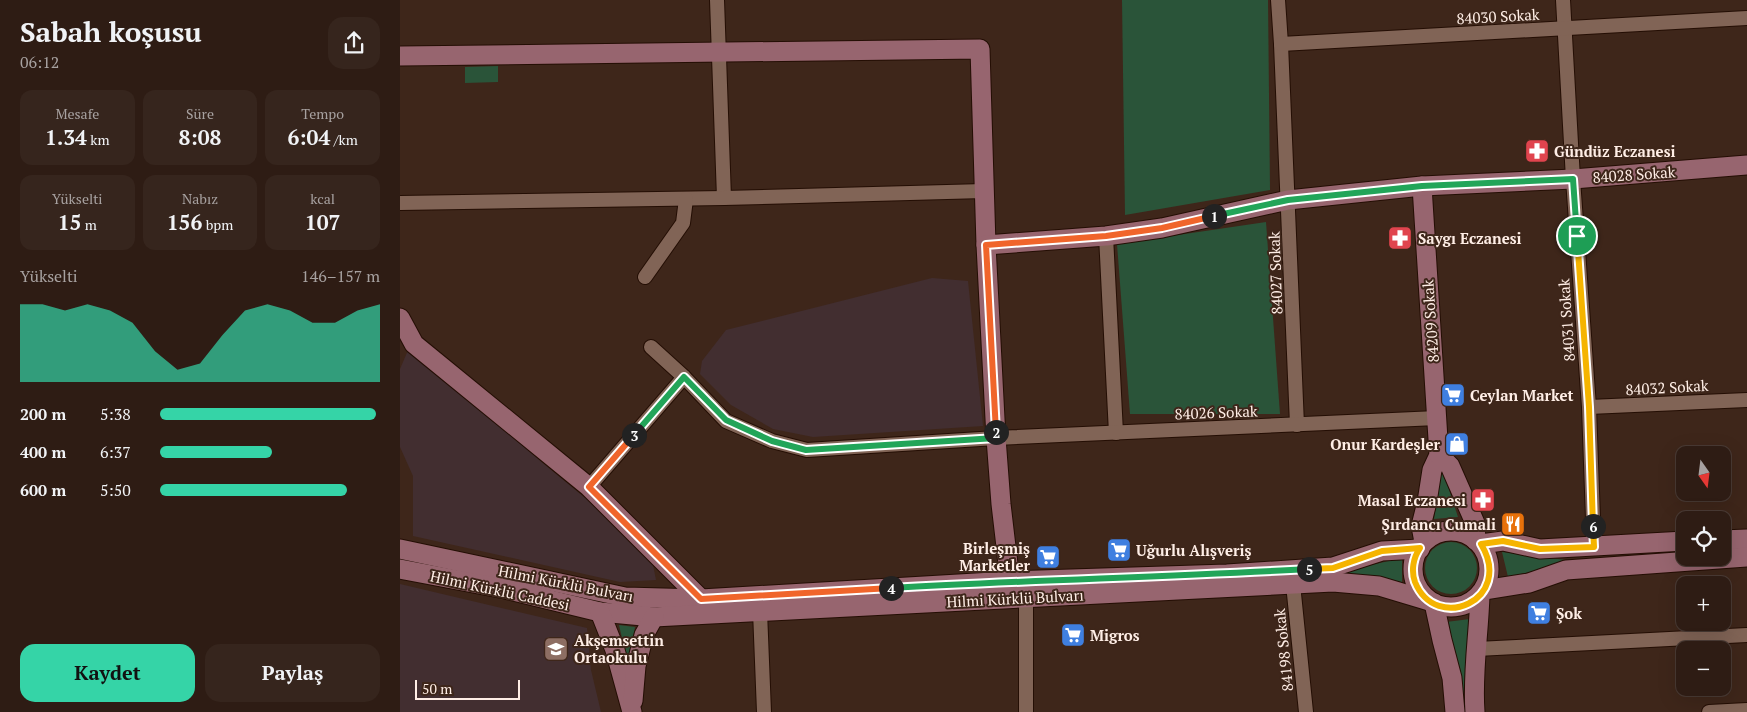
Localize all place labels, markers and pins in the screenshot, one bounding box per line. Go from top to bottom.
pharmacy icon: Gündüz Eczanesi [1524,138,1550,164]
place label: Gündüz Eczanesi [1554,141,1675,161]
pin: 1 [1202,204,1226,228]
pin [1556,215,1598,257]
pharmacy icon: Saygı Eczanesi [1387,225,1413,251]
place label: Saygı Eczanesi [1418,228,1522,248]
supermarket icon: Ceylan Market [1440,382,1466,408]
place label: Ceylan Market [1470,385,1574,405]
pin: 2 [984,420,1008,444]
pin: 3 [622,422,646,448]
shop icon: Onur Kardeşler [1444,431,1470,457]
place label: Onur Kardeşler [1330,434,1441,454]
pharmacy icon: Masal Eczanesi [1470,487,1496,513]
place label: Masal Eczanesi [1358,490,1466,510]
restaurant icon: Şırdancı Cumali [1500,511,1526,537]
place label: Şırdancı Cumali [1382,514,1496,535]
pin: 6 [1580,514,1606,538]
supermarket icon: Uğurlu Alışveriş [1106,537,1132,563]
place label: Birleşmiş Marketler [959,538,1031,575]
place label: Uğurlu Alışveriş [1136,540,1251,560]
supermarket icon: Birleşmiş Marketler [1035,544,1061,570]
pin: 5 [1296,556,1322,582]
pin: 4 [878,576,904,600]
supermarket icon: Şok [1526,600,1552,626]
place label: Şok [1556,603,1582,624]
supermarket icon: Migros [1060,622,1086,648]
place label: Migros [1090,625,1140,645]
place label: Akşemsettin Ortaokulu [574,630,664,667]
school or university icon: Akşemsettin Ortaokulu [543,636,569,662]

